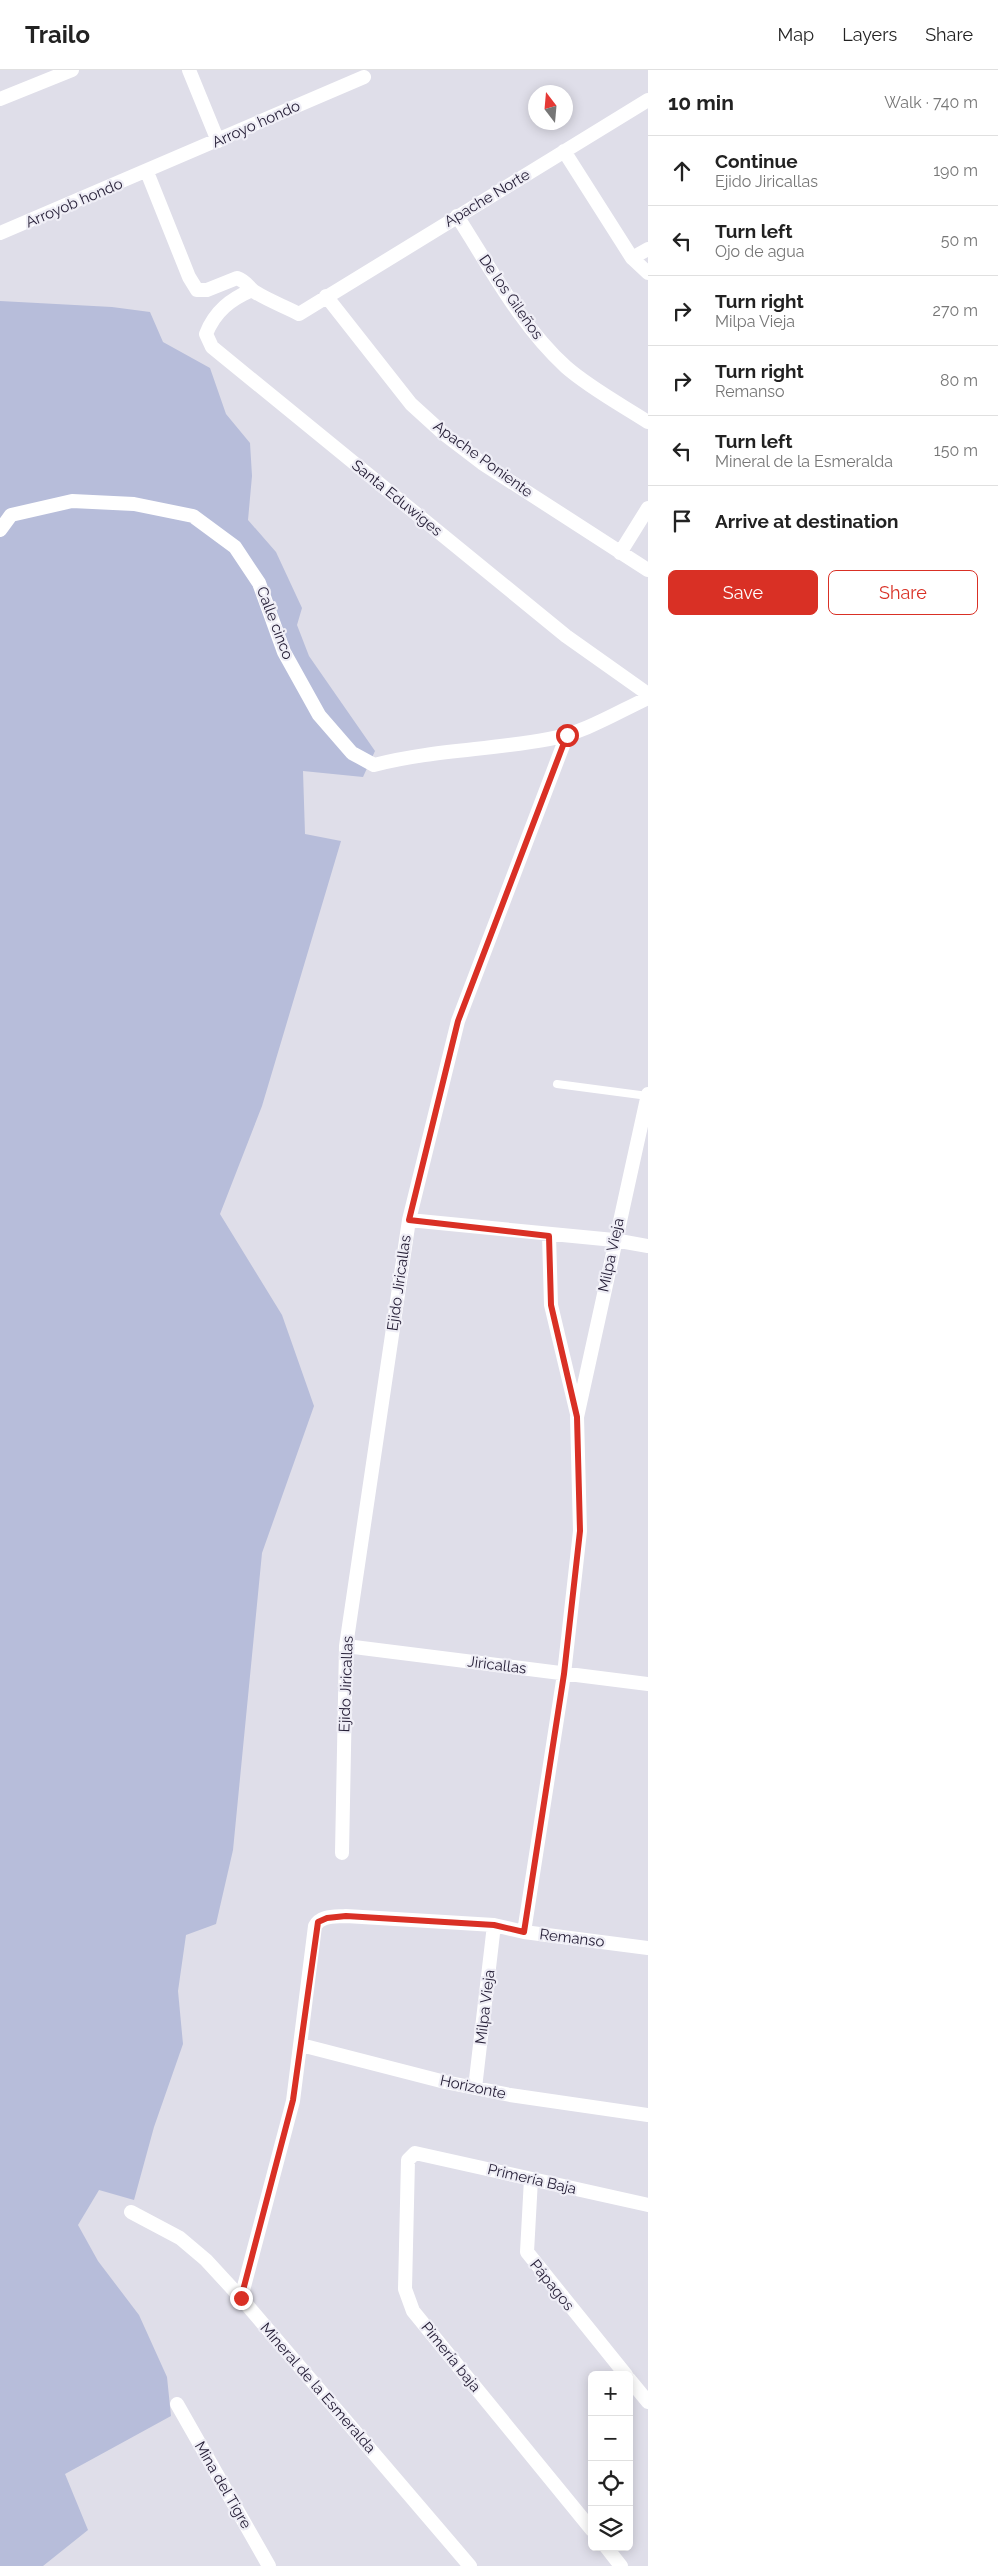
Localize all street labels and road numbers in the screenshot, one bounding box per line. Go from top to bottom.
street label: Arroyo hondo [209,97,303,151]
street label: Apache Norte [441,165,533,231]
street label: Arroyob hondo [23,174,125,232]
street label: De los Gileños [475,251,547,343]
street label: Apache Poniente [430,417,536,501]
street label: Santa Eduwiges [348,456,446,540]
street label: Calle cinco [253,584,297,662]
street label: Milpa Vieja [594,1216,628,1294]
street label: Ejido Jiricallas [383,1234,415,1332]
street label: Ejido Jiricallas [335,1635,357,1733]
street label: Jiricallas [467,1652,527,1678]
street label: Remanso [539,1925,606,1951]
street label: Milpa Vieja [471,1969,499,2045]
street label: Horizonte [438,2071,508,2103]
street label: Primería Baja [486,2160,578,2198]
street label: Pápagos [526,2256,578,2314]
street label: Pimería baja [417,2318,485,2396]
street label: Mineral de la Esmeralda [256,2319,380,2457]
street label: Mina del Tigre [191,2438,255,2532]

